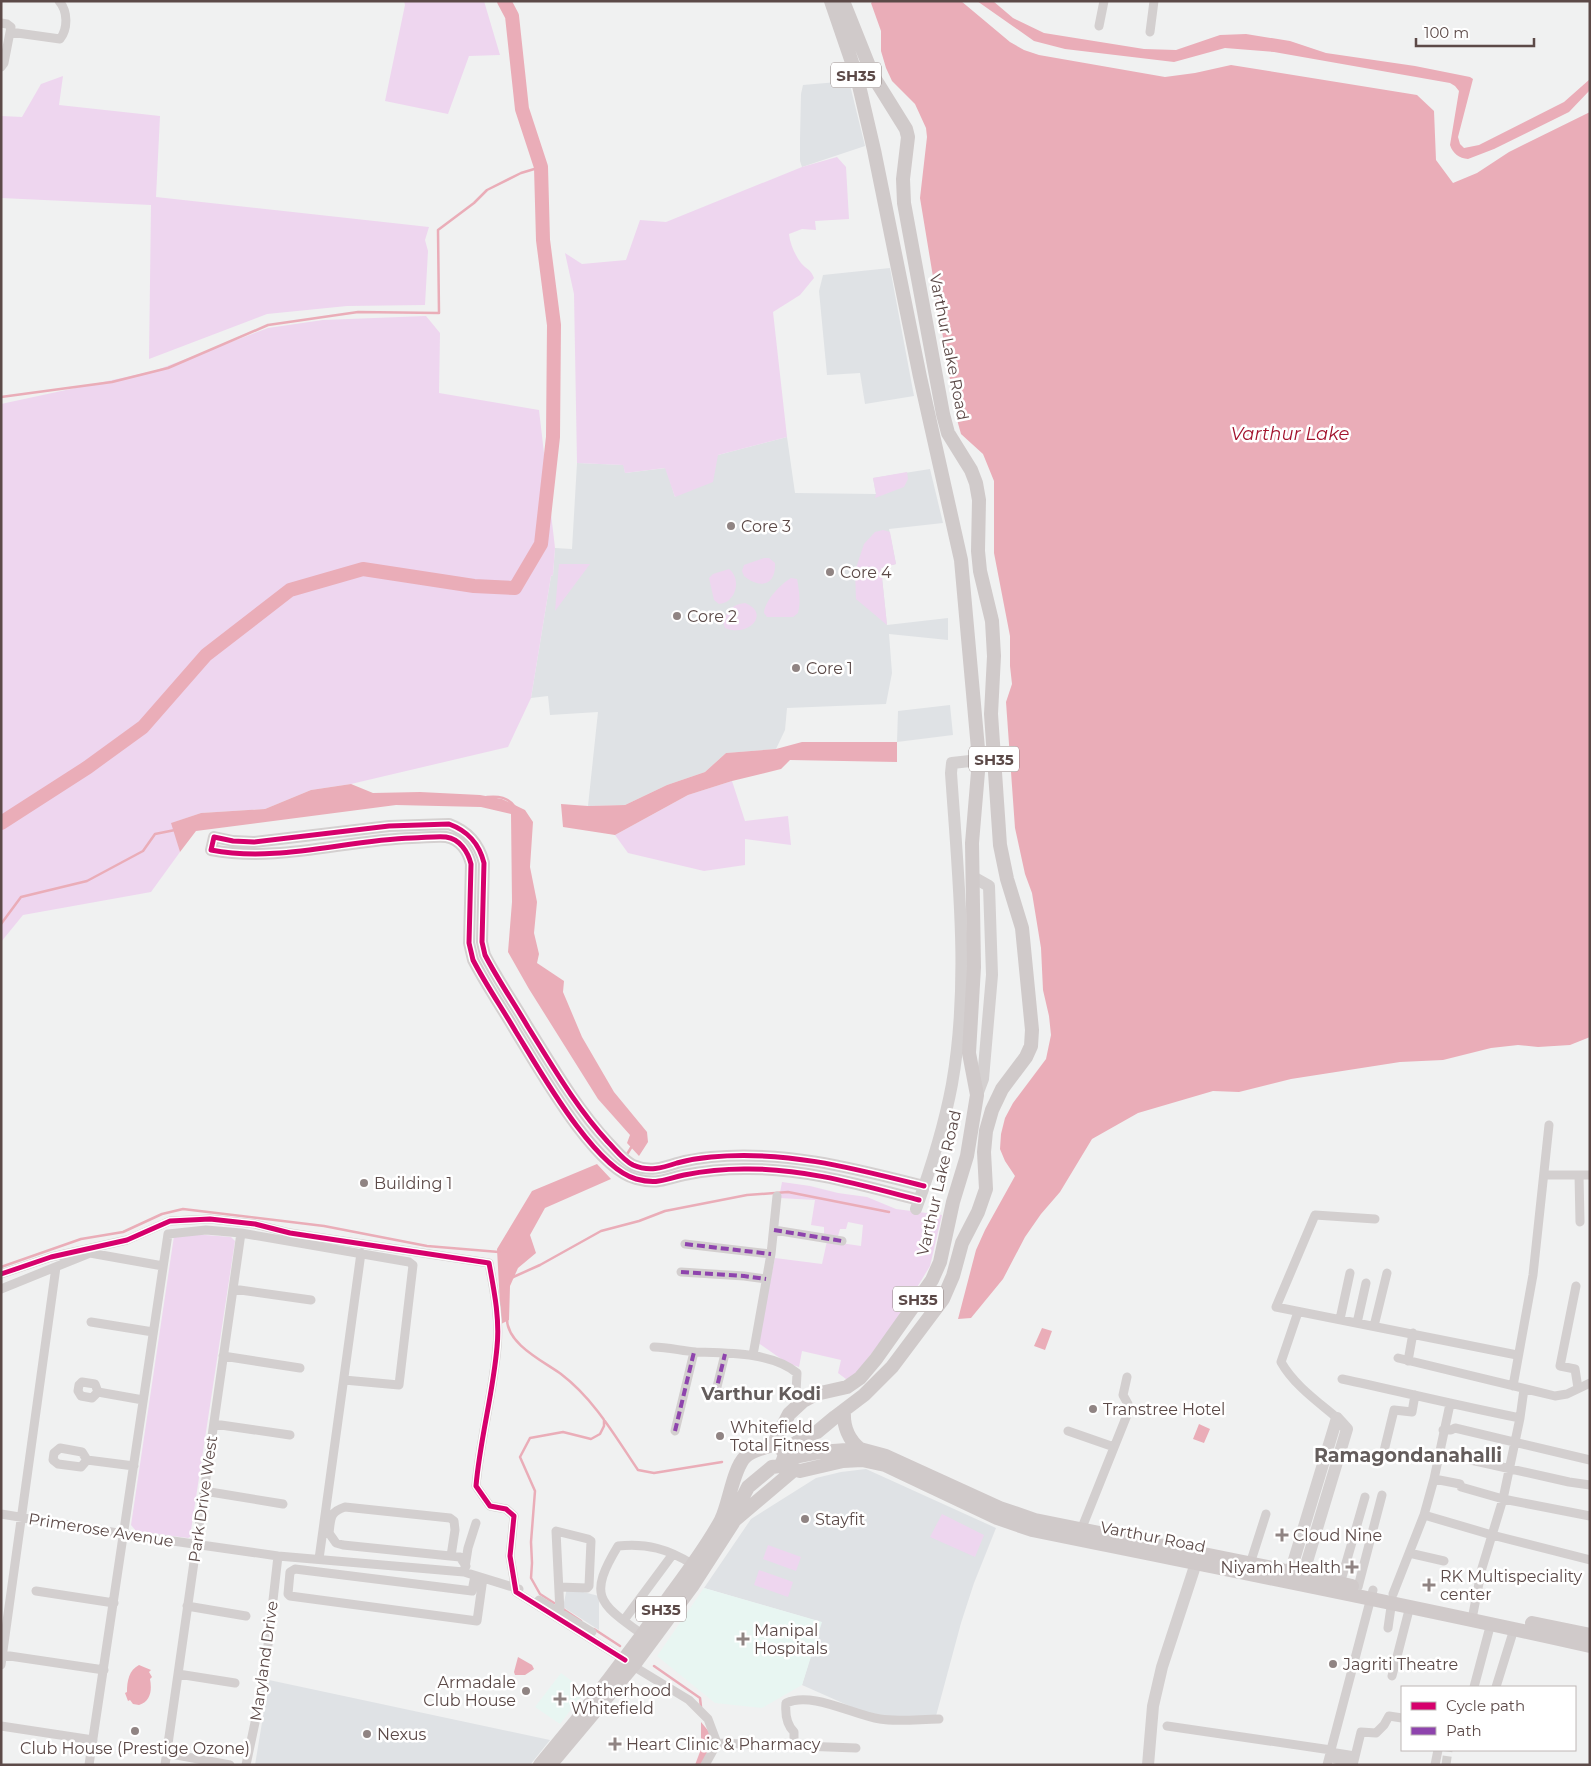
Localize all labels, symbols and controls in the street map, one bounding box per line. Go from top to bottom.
scale bar [1416,15,1534,47]
text: 100 m [1424,23,1469,42]
road number: SH35 [831,62,881,88]
street label: Varthur Lake Road [925,272,973,422]
water label: Varthur Lake [1231,423,1349,445]
place label: Core 3 [741,517,791,536]
marker: Core 3 [725,520,737,532]
place label: Core 4 [840,563,892,582]
marker: Core 4 [824,566,836,578]
place label: Core 2 [687,607,737,626]
marker: Core 2 [671,610,683,622]
place label: Core 1 [806,659,853,678]
marker: Core 1 [790,662,802,674]
road number: SH35 [969,746,1019,772]
street label: Varthur Lake Road [913,1108,965,1258]
place label: Building 1 [374,1174,452,1193]
marker: Building 1 [358,1177,370,1189]
road number: SH35 [893,1286,943,1312]
district label: Varthur Kodi [700,1383,821,1405]
place label: Transtree Hotel [1103,1400,1225,1419]
marker: Transtree Hotel [1087,1403,1099,1415]
place label: Whitefield Total Fitness [730,1418,830,1455]
marker: Whitefield Total Fitness [714,1430,726,1442]
street label: Park Drive West [185,1434,221,1564]
district label: Ramagondanahalli [1314,1444,1502,1467]
street label: Primerose Avenue [27,1509,175,1551]
place label: Stayfit [815,1510,866,1529]
marker: Stayfit [799,1513,811,1525]
street label: Varthur Road [1099,1517,1207,1557]
place label: Cloud Nine [1293,1526,1382,1545]
marker: Cloud Nine [1275,1528,1289,1542]
place label: Niyamh Health [1221,1558,1341,1577]
marker: Niyamh Health [1345,1560,1359,1574]
place label: RK Multispeciality center [1440,1567,1582,1604]
marker: RK Multispeciality center [1422,1578,1436,1592]
road number: SH35 [636,1596,686,1622]
street label: Maryland Drive [246,1600,282,1722]
place label: Manipal Hospitals [754,1621,828,1658]
marker: Manipal Hospitals [736,1632,750,1646]
place label: Jagriti Theatre [1342,1655,1458,1674]
marker: Jagriti Theatre [1327,1658,1339,1670]
place label: Armadale Club House [423,1673,516,1710]
place label: Motherhood Whitefield [571,1681,671,1718]
marker: Armadale Club House [520,1685,532,1697]
legend [1401,1686,1576,1751]
marker: Motherhood Whitefield [553,1692,567,1706]
text: Cycle path [1446,1696,1525,1715]
text: Path [1446,1721,1482,1740]
marker: Club House (Prestige Ozone) [129,1725,141,1737]
place label: Nexus [377,1725,427,1744]
marker: Nexus [361,1728,373,1740]
place label: Heart Clinic & Pharmacy [626,1735,821,1754]
marker: Heart Clinic & Pharmacy [608,1737,622,1751]
place label: Club House (Prestige Ozone) [20,1739,250,1758]

